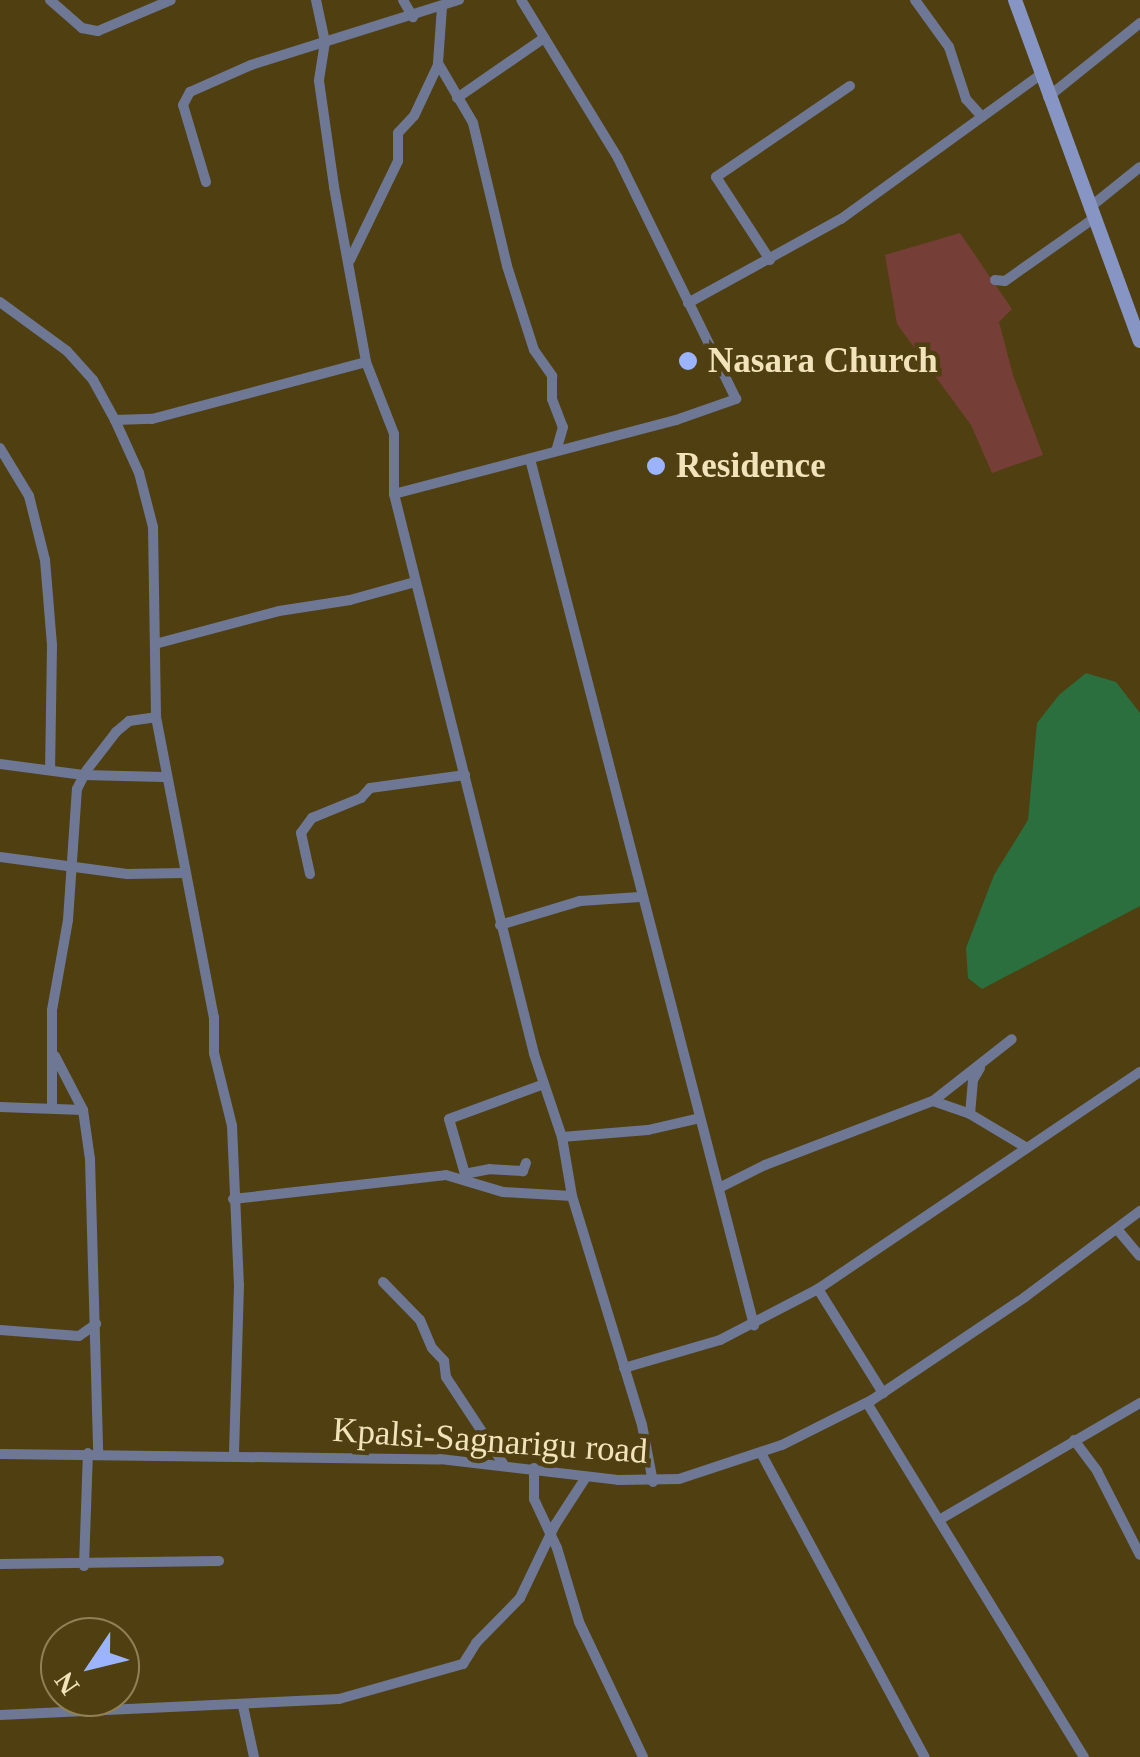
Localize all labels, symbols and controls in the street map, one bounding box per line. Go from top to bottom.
place label: Nasara Church [708,340,938,382]
marker: Nasara Church [677,350,699,372]
place label: Residence [676,445,826,487]
marker: Residence [645,455,667,477]
street label: Kpalsi-Sagnarigu road [331,1409,649,1473]
north arrow [40,1617,140,1717]
text: N [48,1666,85,1701]

